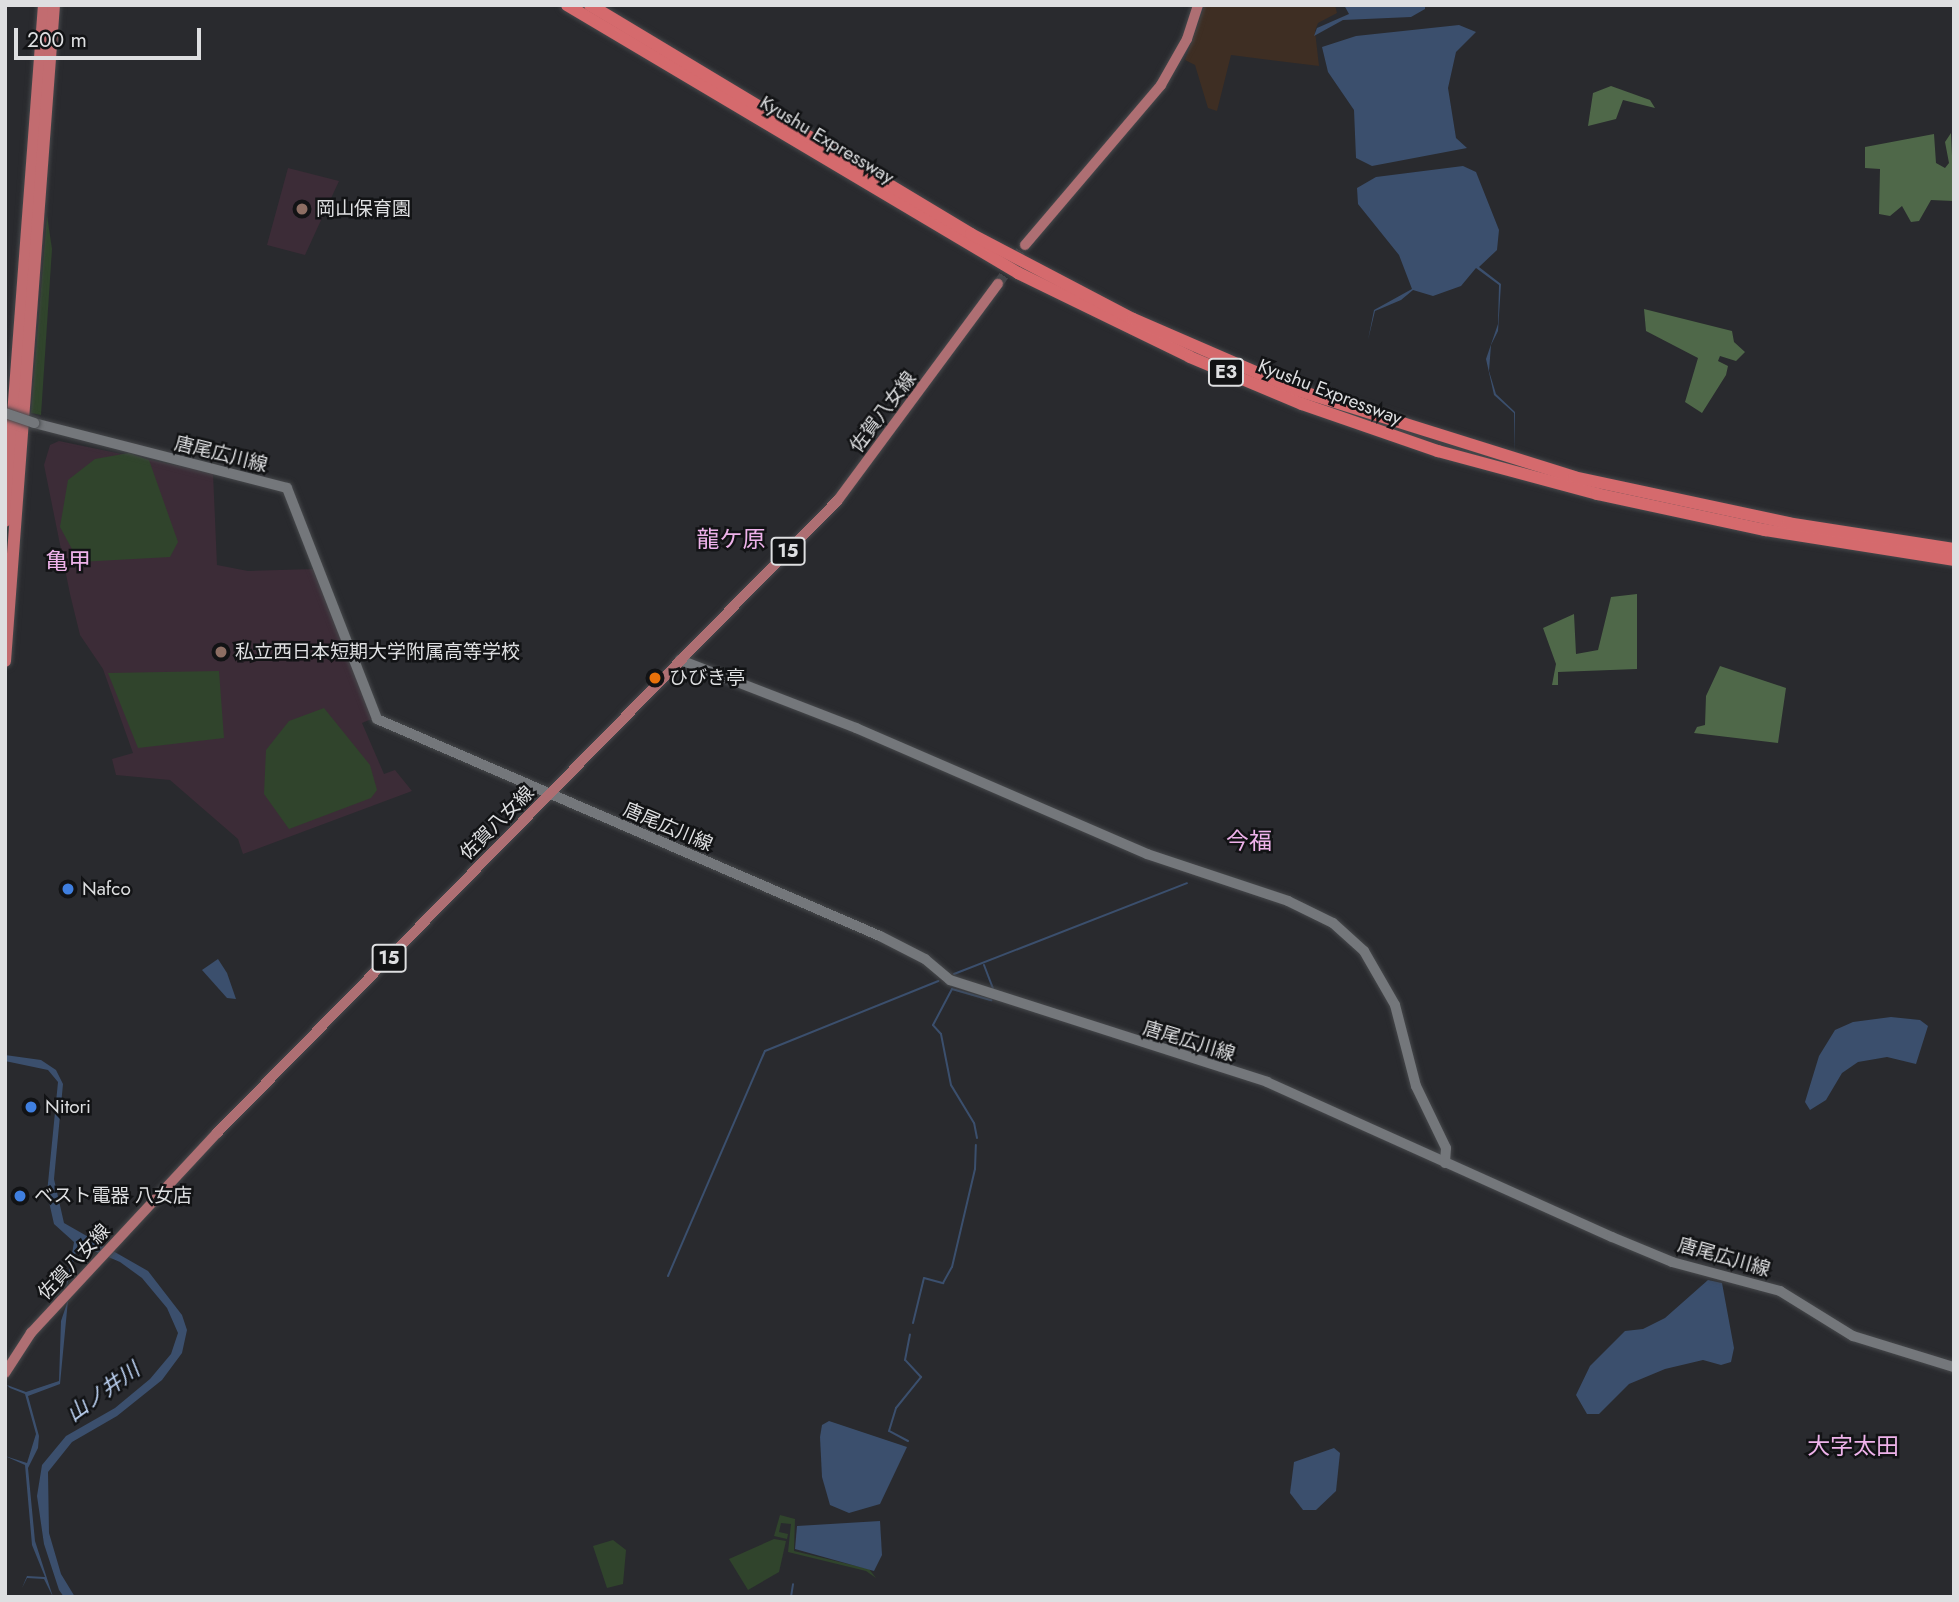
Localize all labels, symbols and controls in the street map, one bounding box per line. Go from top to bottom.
scale bar [18,14,205,58]
text: 200 m [27,25,87,55]
street label: Kyushu Expressway [756,91,898,189]
place label: 岡山保育園 [316,198,411,220]
marker: 岡山保育園 [294,201,310,217]
street label: Kyushu Expressway [1255,354,1405,430]
road number: E3 [1207,358,1245,386]
street label: 佐賀八女線 [845,367,921,457]
street label: 唐尾広川線 [172,431,270,477]
district label: 龍ケ原 [697,525,765,553]
road number: 15 [770,536,806,566]
district label: 亀甲 [45,547,91,575]
place label: 私立西日本短期大学附属高等学校 [235,641,520,663]
marker: 私立西日本短期大学附属高等学校 [213,644,229,660]
place label: ひびき亭 [669,667,745,689]
marker: ひびき亭 [647,670,663,686]
street label: 佐賀八女線 [455,781,539,865]
street label: 唐尾広川線 [620,798,716,856]
district label: 今福 [1226,827,1272,855]
place label: Nafco [82,878,131,900]
marker: Nafco [60,881,76,897]
road number: 15 [372,944,406,973]
street label: 唐尾広川線 [1140,1016,1238,1066]
place label: Nitori [45,1096,91,1118]
marker: Nitori [23,1099,39,1115]
place label: ベスト電器 八女店 [34,1185,192,1207]
marker: ベスト電器 八女店 [12,1188,28,1204]
street label: 佐賀八女線 [33,1219,115,1305]
street label: 唐尾広川線 [1675,1233,1773,1281]
water label: 山ノ井川 [62,1357,144,1427]
district label: 大字太田 [1807,1432,1899,1460]

